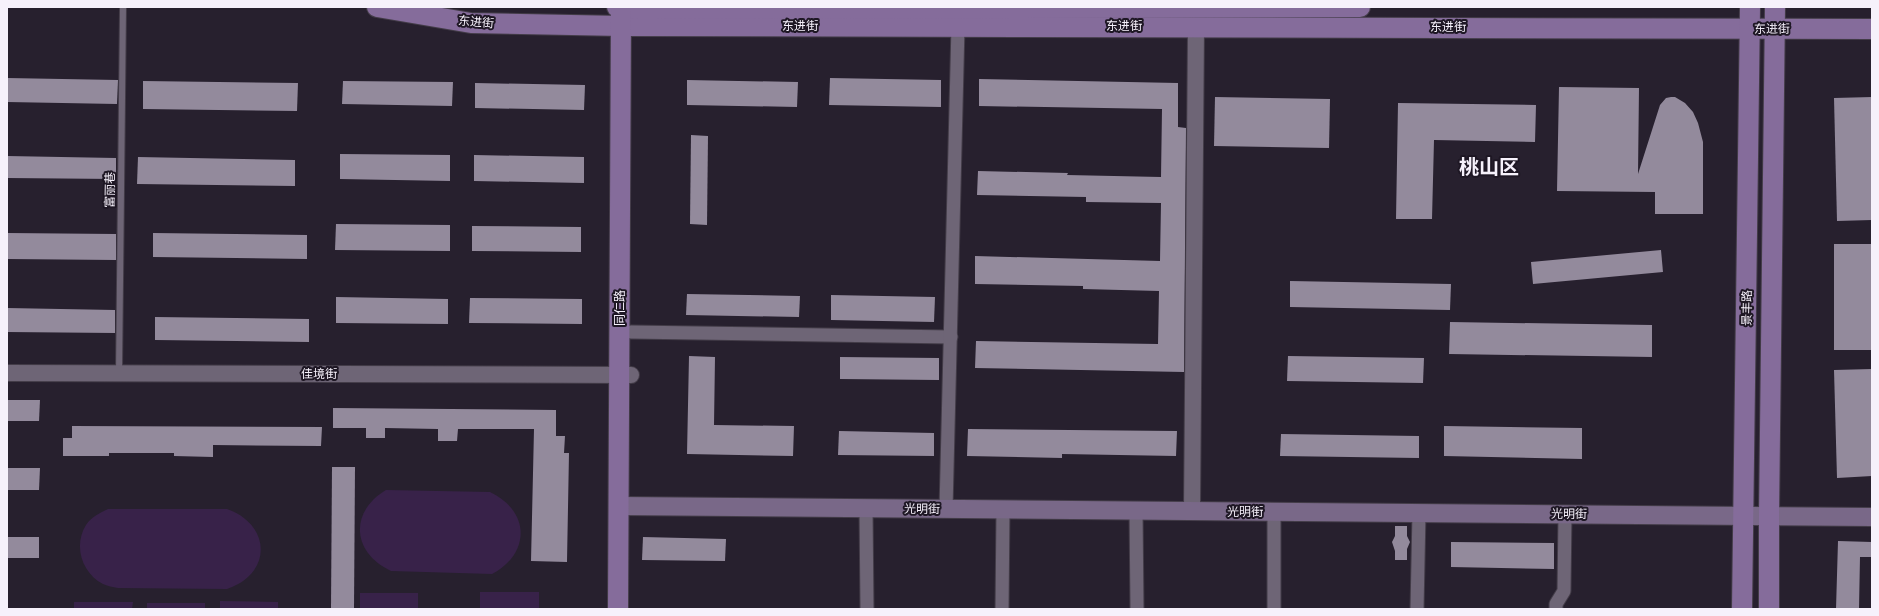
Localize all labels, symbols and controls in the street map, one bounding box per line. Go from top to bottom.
street label: 东进街 [457,13,495,31]
street label: 东进街 [782,19,818,33]
street label: 东进街 [1106,19,1142,33]
street label: 东进街 [1430,20,1466,34]
street label: 东进街 [1754,22,1790,36]
district label: 桃山区 [1459,156,1519,178]
street label: 富丽巷 [103,172,117,208]
street label: 同仁路 [613,290,627,326]
street label: 景丰路 [1740,290,1754,326]
street label: 佳境街 [301,367,337,381]
street label: 光明街 [904,502,940,516]
street label: 光明街 [1227,505,1263,519]
street label: 光明街 [1551,507,1587,521]

